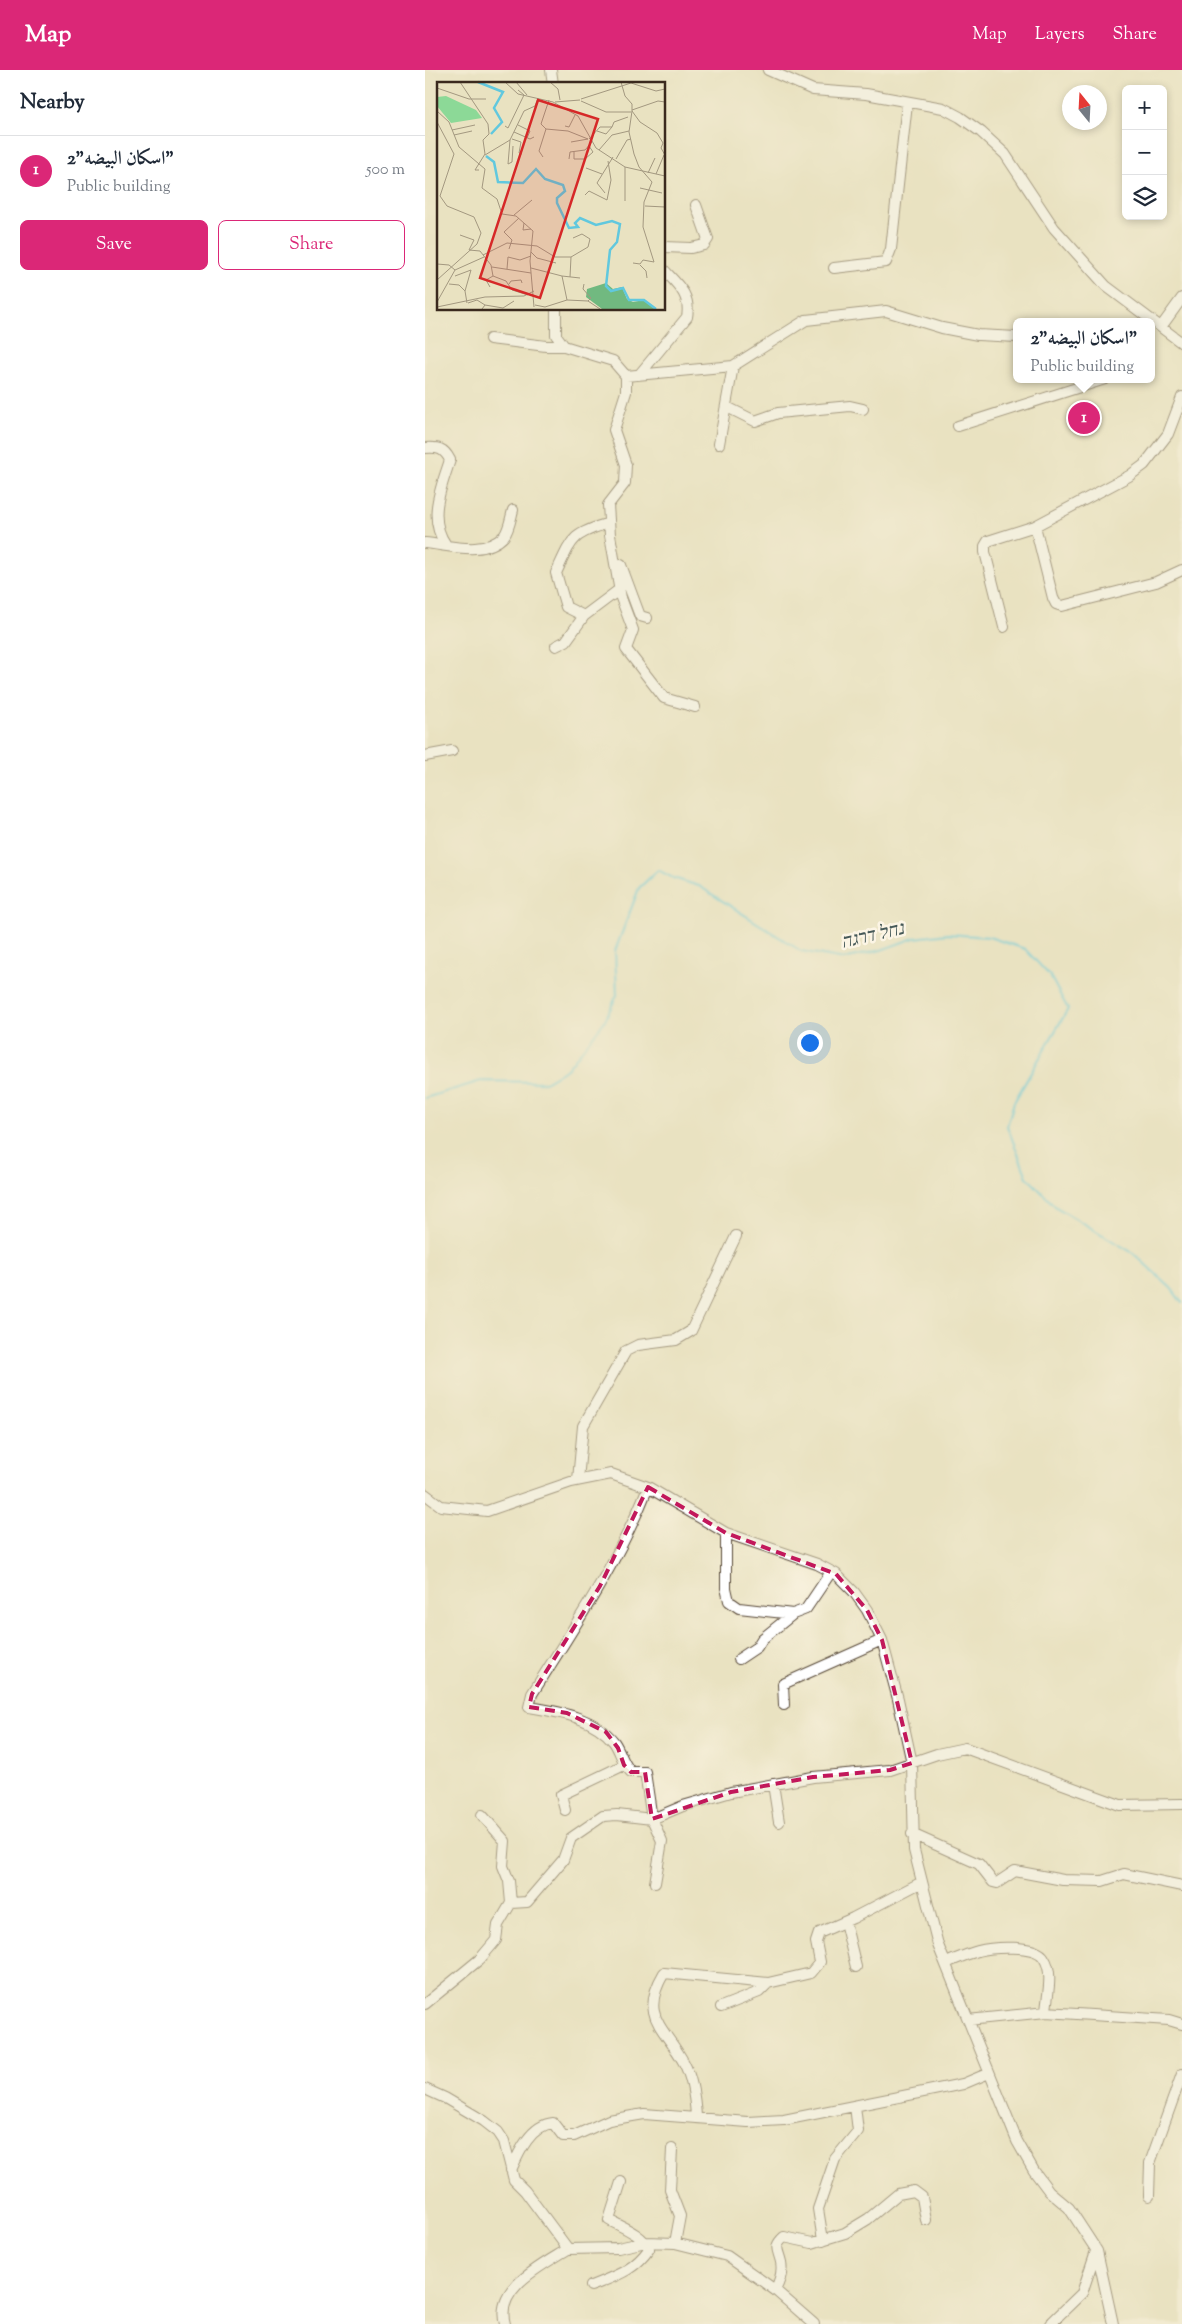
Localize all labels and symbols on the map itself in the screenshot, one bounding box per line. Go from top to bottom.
inset map [437,82,665,310]
north arrow [1062,85,1107,130]
pin: 1 [1068,399,1100,437]
water label: נחל דרגה [839,916,908,957]
your location [797,1030,823,1056]

